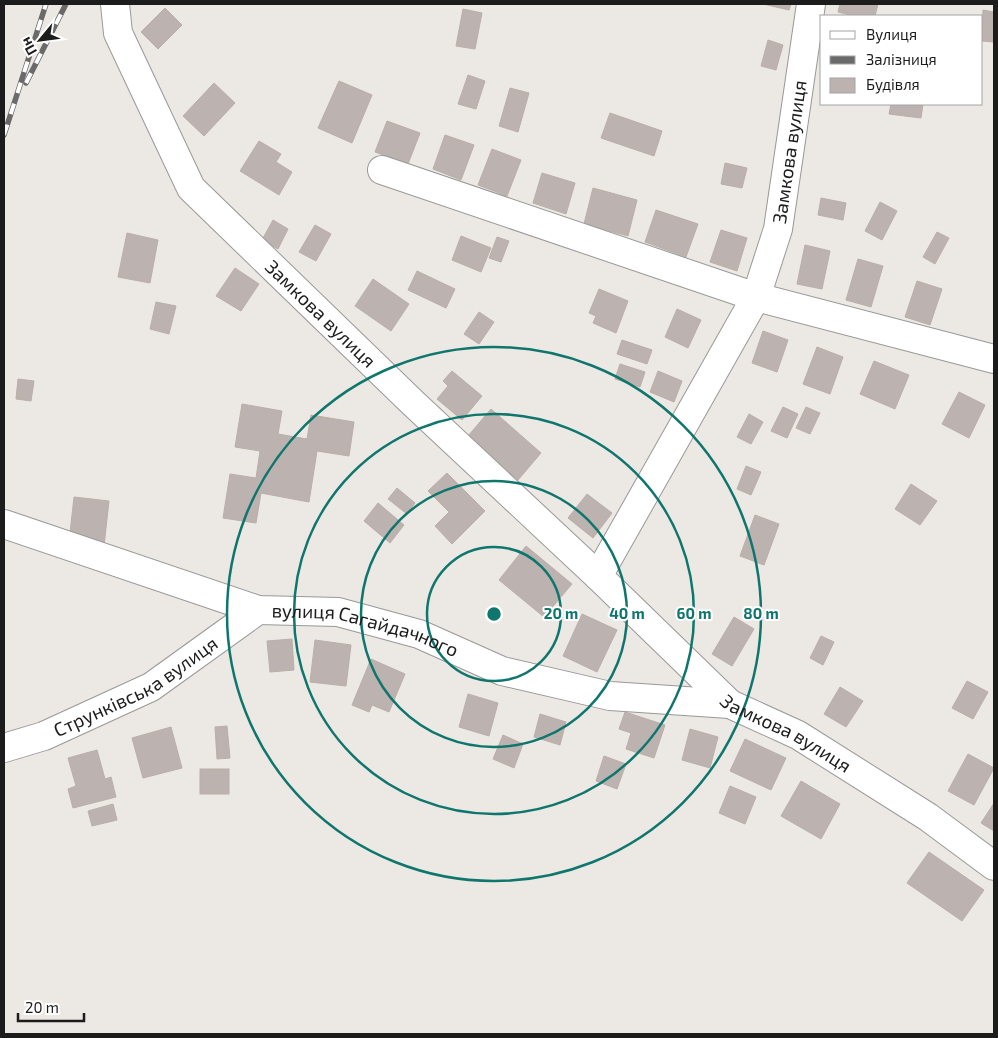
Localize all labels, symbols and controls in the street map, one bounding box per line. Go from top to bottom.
north arrow [15,15,65,65]
legend [820,15,983,105]
text: Вулиця [866,25,917,44]
text: Пн [16,34,40,59]
text: Залізниця [866,50,937,68]
text: Будівля [866,75,920,94]
street label: Замкова вулиця [767,79,811,225]
street label: Замкова вулиця [261,255,381,372]
street label: вулиця Сагайдачного [271,598,462,661]
text: 20 m [544,604,578,622]
text: 40 m [609,604,645,622]
text: 60 m [677,604,711,622]
text: 80 m [743,604,779,622]
centre of rings [485,605,503,623]
street label: Струнківська вулиця [50,631,222,741]
street label: Замкова вулиця [716,689,856,777]
scale bar [18,990,84,1022]
text: 20 m [25,998,59,1016]

